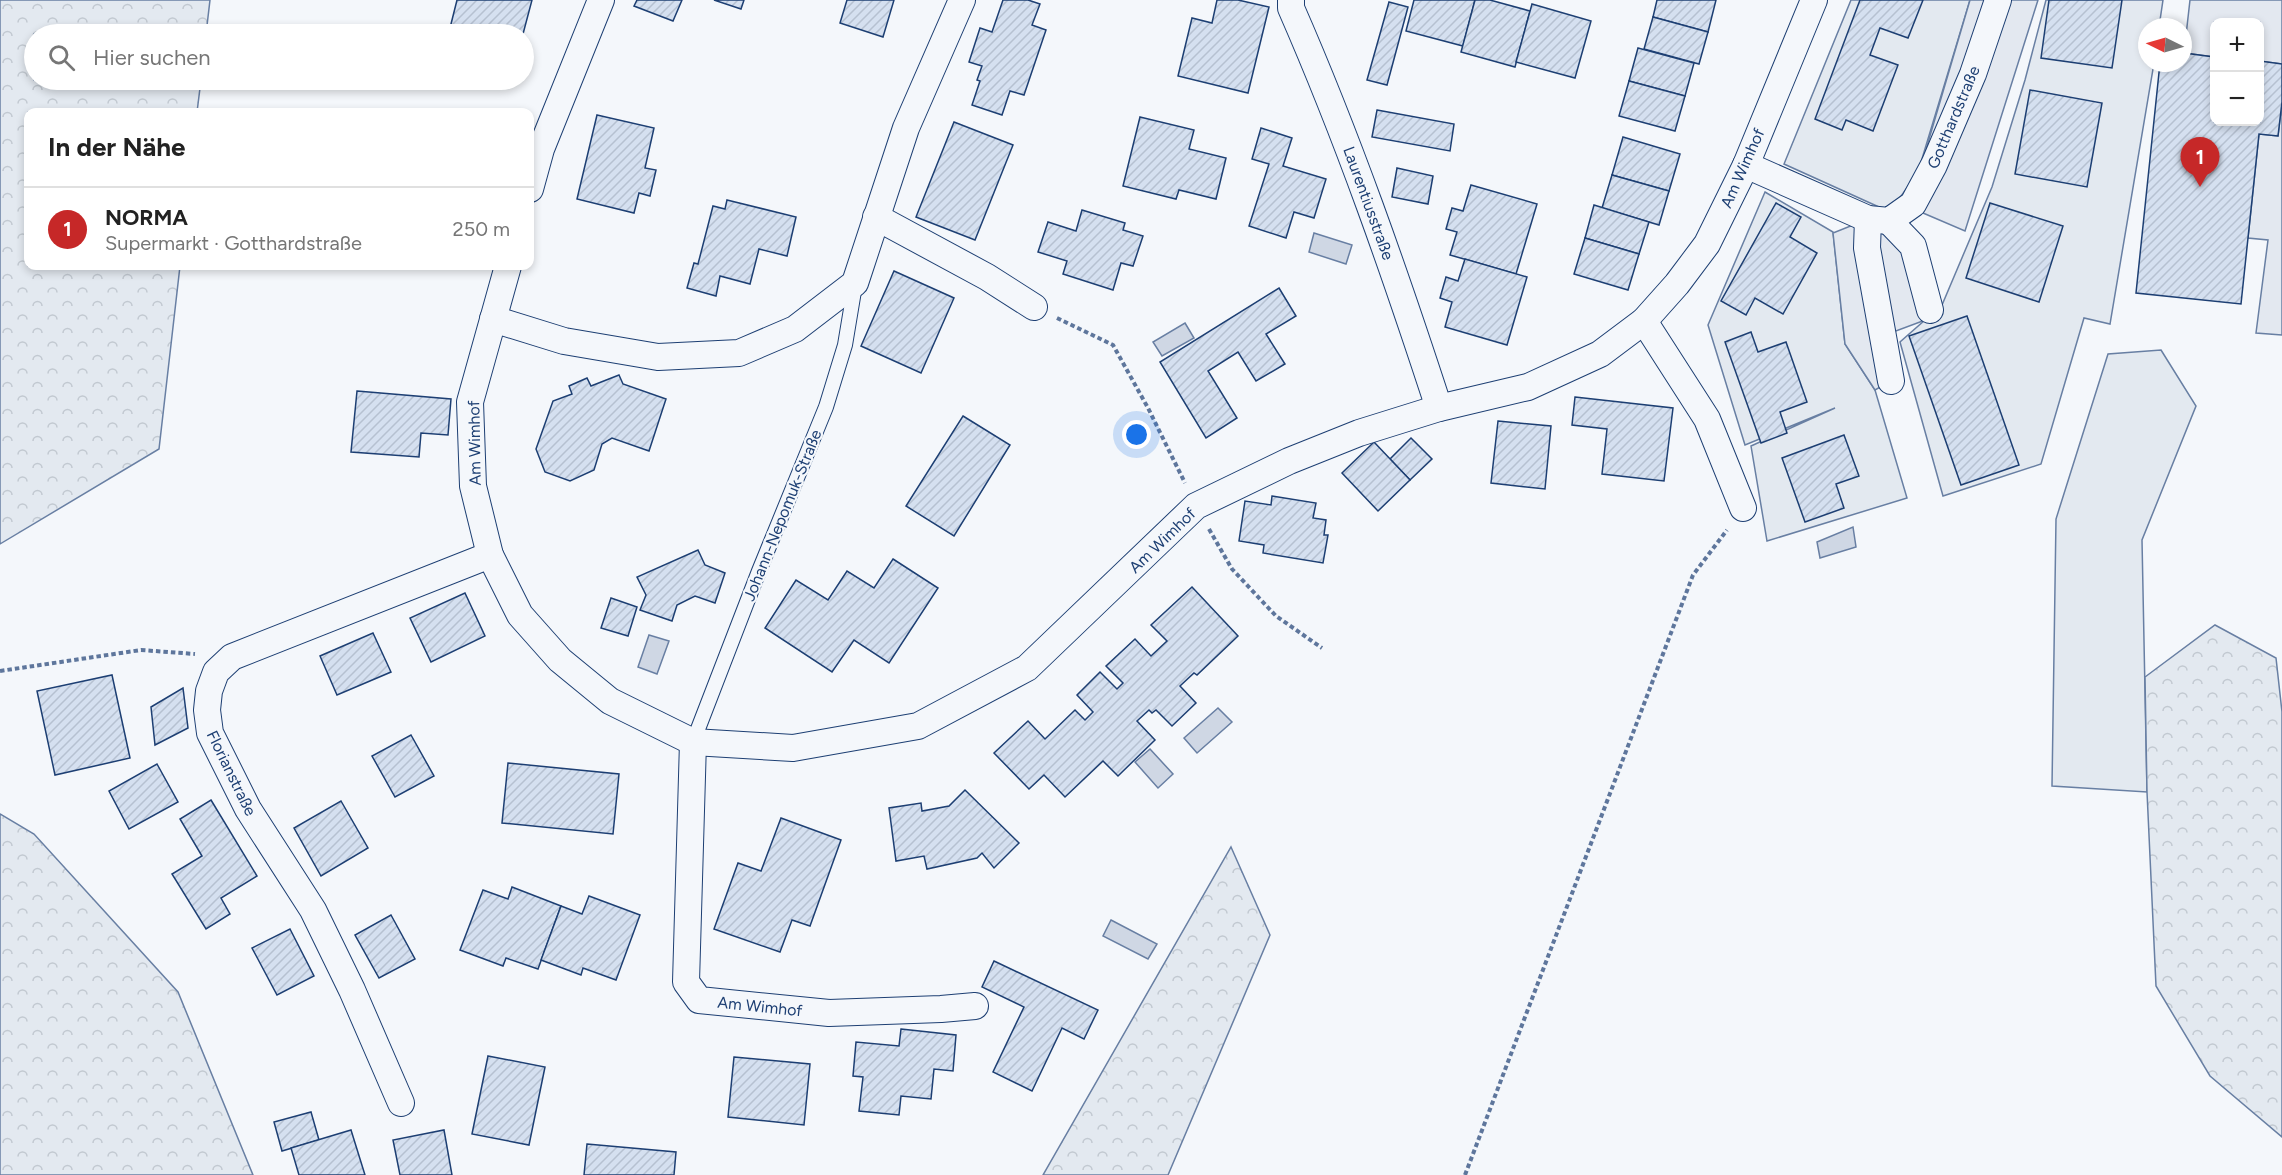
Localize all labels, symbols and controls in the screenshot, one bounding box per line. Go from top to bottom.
north arrow [2138,18,2192,72]
map controls [2210,18,2264,126]
button: + [2210,18,2264,72]
search box [24,24,534,90]
icon: search [45,41,78,74]
text: Hier suchen [93,44,211,71]
street label: Gotthardstraße [1923,63,1984,172]
button: − [2210,72,2264,126]
street label: Am Wimhof [1716,125,1769,211]
text: In der Nähe [48,131,185,163]
pin: 1 [2180,138,2220,187]
street label: Laurentiusstraße [1339,144,1398,263]
text: NORMA [105,204,188,231]
text: 1 [63,217,72,241]
text: 250 m [453,217,510,241]
text: Supermarkt · Gotthardstraße [105,231,362,255]
street label: Am Wimhof [464,400,485,486]
your location [1122,420,1151,449]
street label: Johann-Nepomuk-Straße [739,426,826,604]
street label: Am Wimhof [1125,504,1200,577]
street label: Florianstraße [203,727,260,819]
street label: Am Wimhof [717,993,803,1020]

